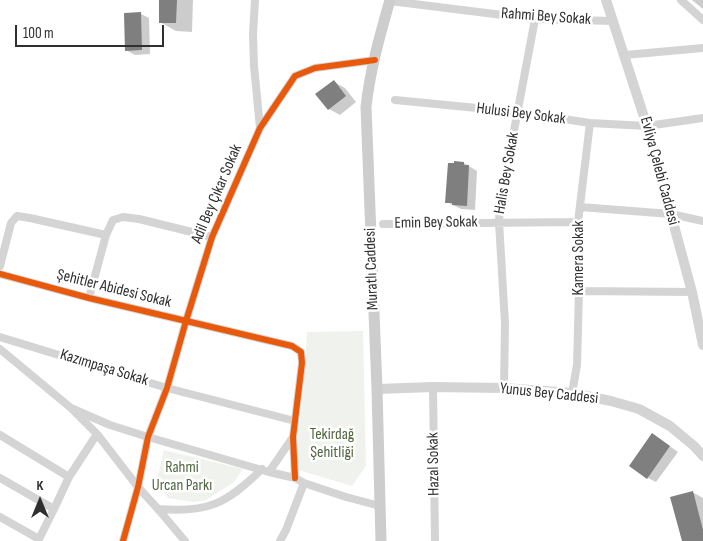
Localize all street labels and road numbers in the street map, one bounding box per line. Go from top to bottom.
street label: Rahmi Bey Sokak [500,4,592,30]
street label: Hulusi Bey Sokak [475,99,567,129]
street label: Evliya Çelebi Caddesi [635,115,683,227]
street label: Halis Bey Sokak [490,131,524,215]
street label: Adil Bey Çıkar Sokak [187,142,247,246]
street label: Emin Bey Sokak [394,213,478,233]
street label: Kamera Sokak [569,221,589,295]
street label: Muratlı Caddesi [361,228,383,310]
street label: Şehitler Abidesi Sokak [55,265,173,313]
street label: Kazımpaşa Sokak [58,345,150,391]
street label: Yunus Bey Caddesi [499,379,599,409]
street label: Hazal Sokak [424,432,444,496]

